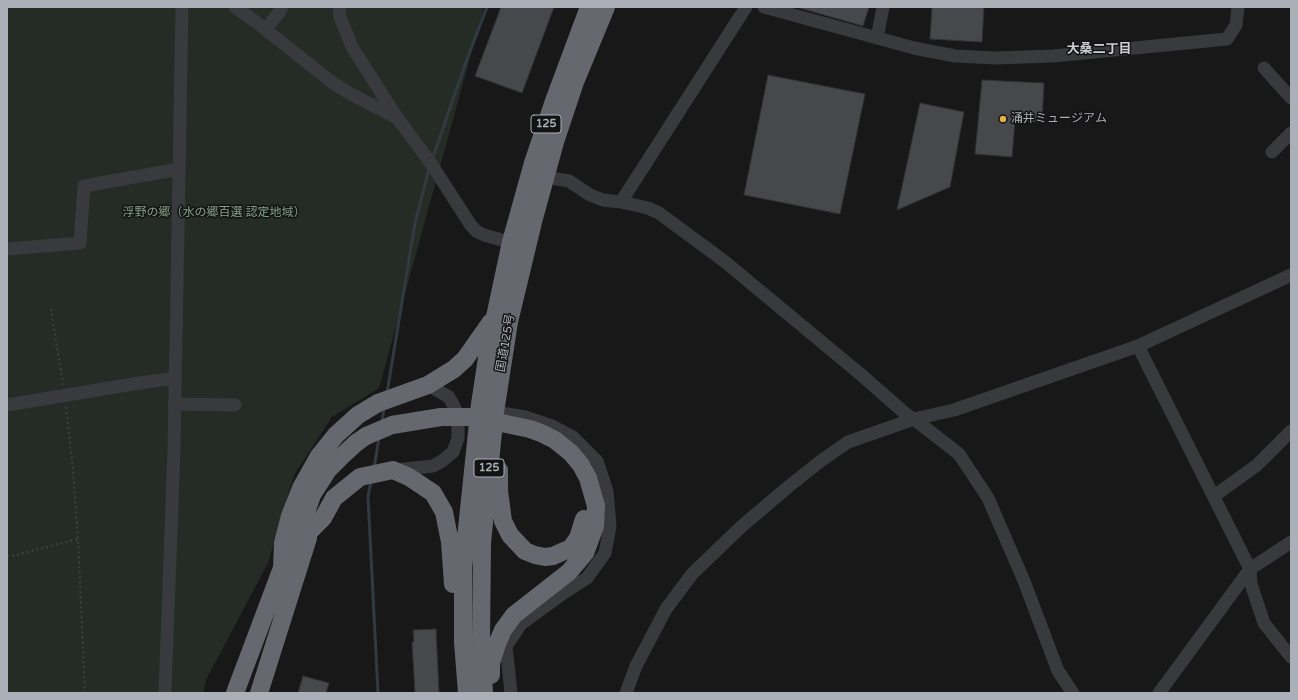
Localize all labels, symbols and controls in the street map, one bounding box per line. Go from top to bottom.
district label: 大桑二丁目 [1067,42,1131,58]
place label: 涌井ミュージアム [1011,112,1107,126]
marker: 涌井ミュージアム [998,114,1008,124]
road number: 125 [531,115,561,133]
park label: 浮野の郷（水の郷百選 認定地域） [122,206,306,220]
street label: 国道125号 [494,313,518,373]
road number: 125 [474,459,504,477]

